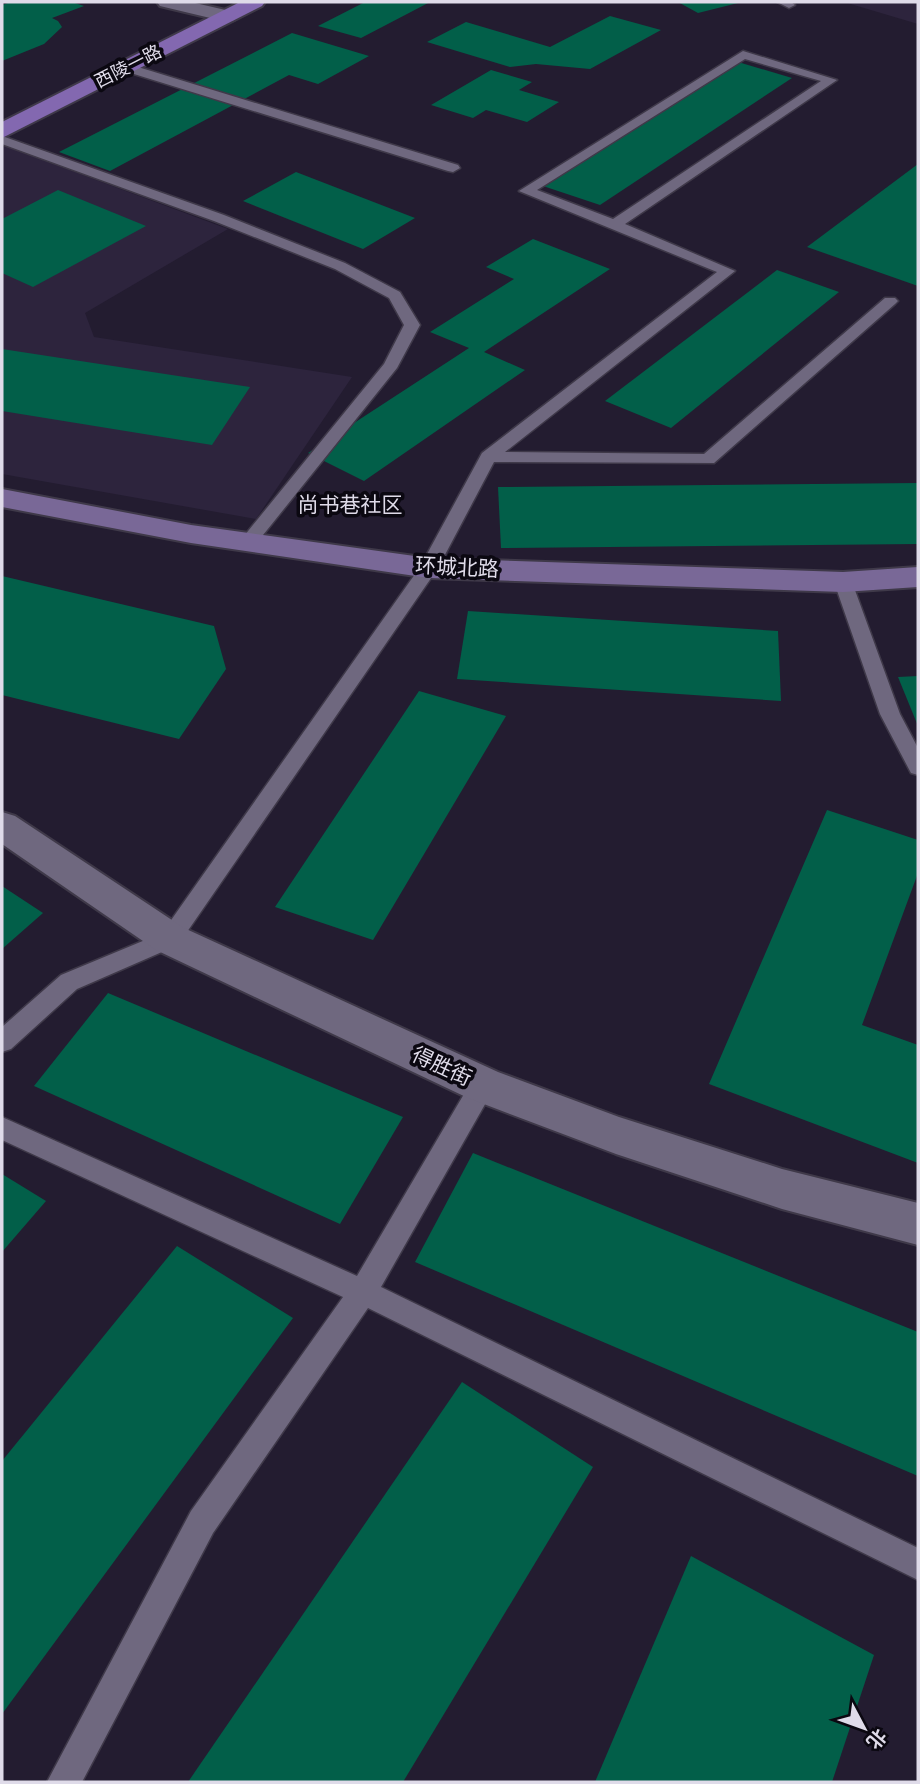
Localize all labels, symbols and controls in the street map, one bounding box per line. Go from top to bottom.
street label: 西陵一路 [91,39,165,93]
district label: 尚书巷社区 [298,491,403,518]
street label: 环城北路 [414,551,500,583]
street label: 得胜街 [408,1040,476,1092]
north arrow [829,1693,899,1763]
text: 北 [862,1724,892,1754]

